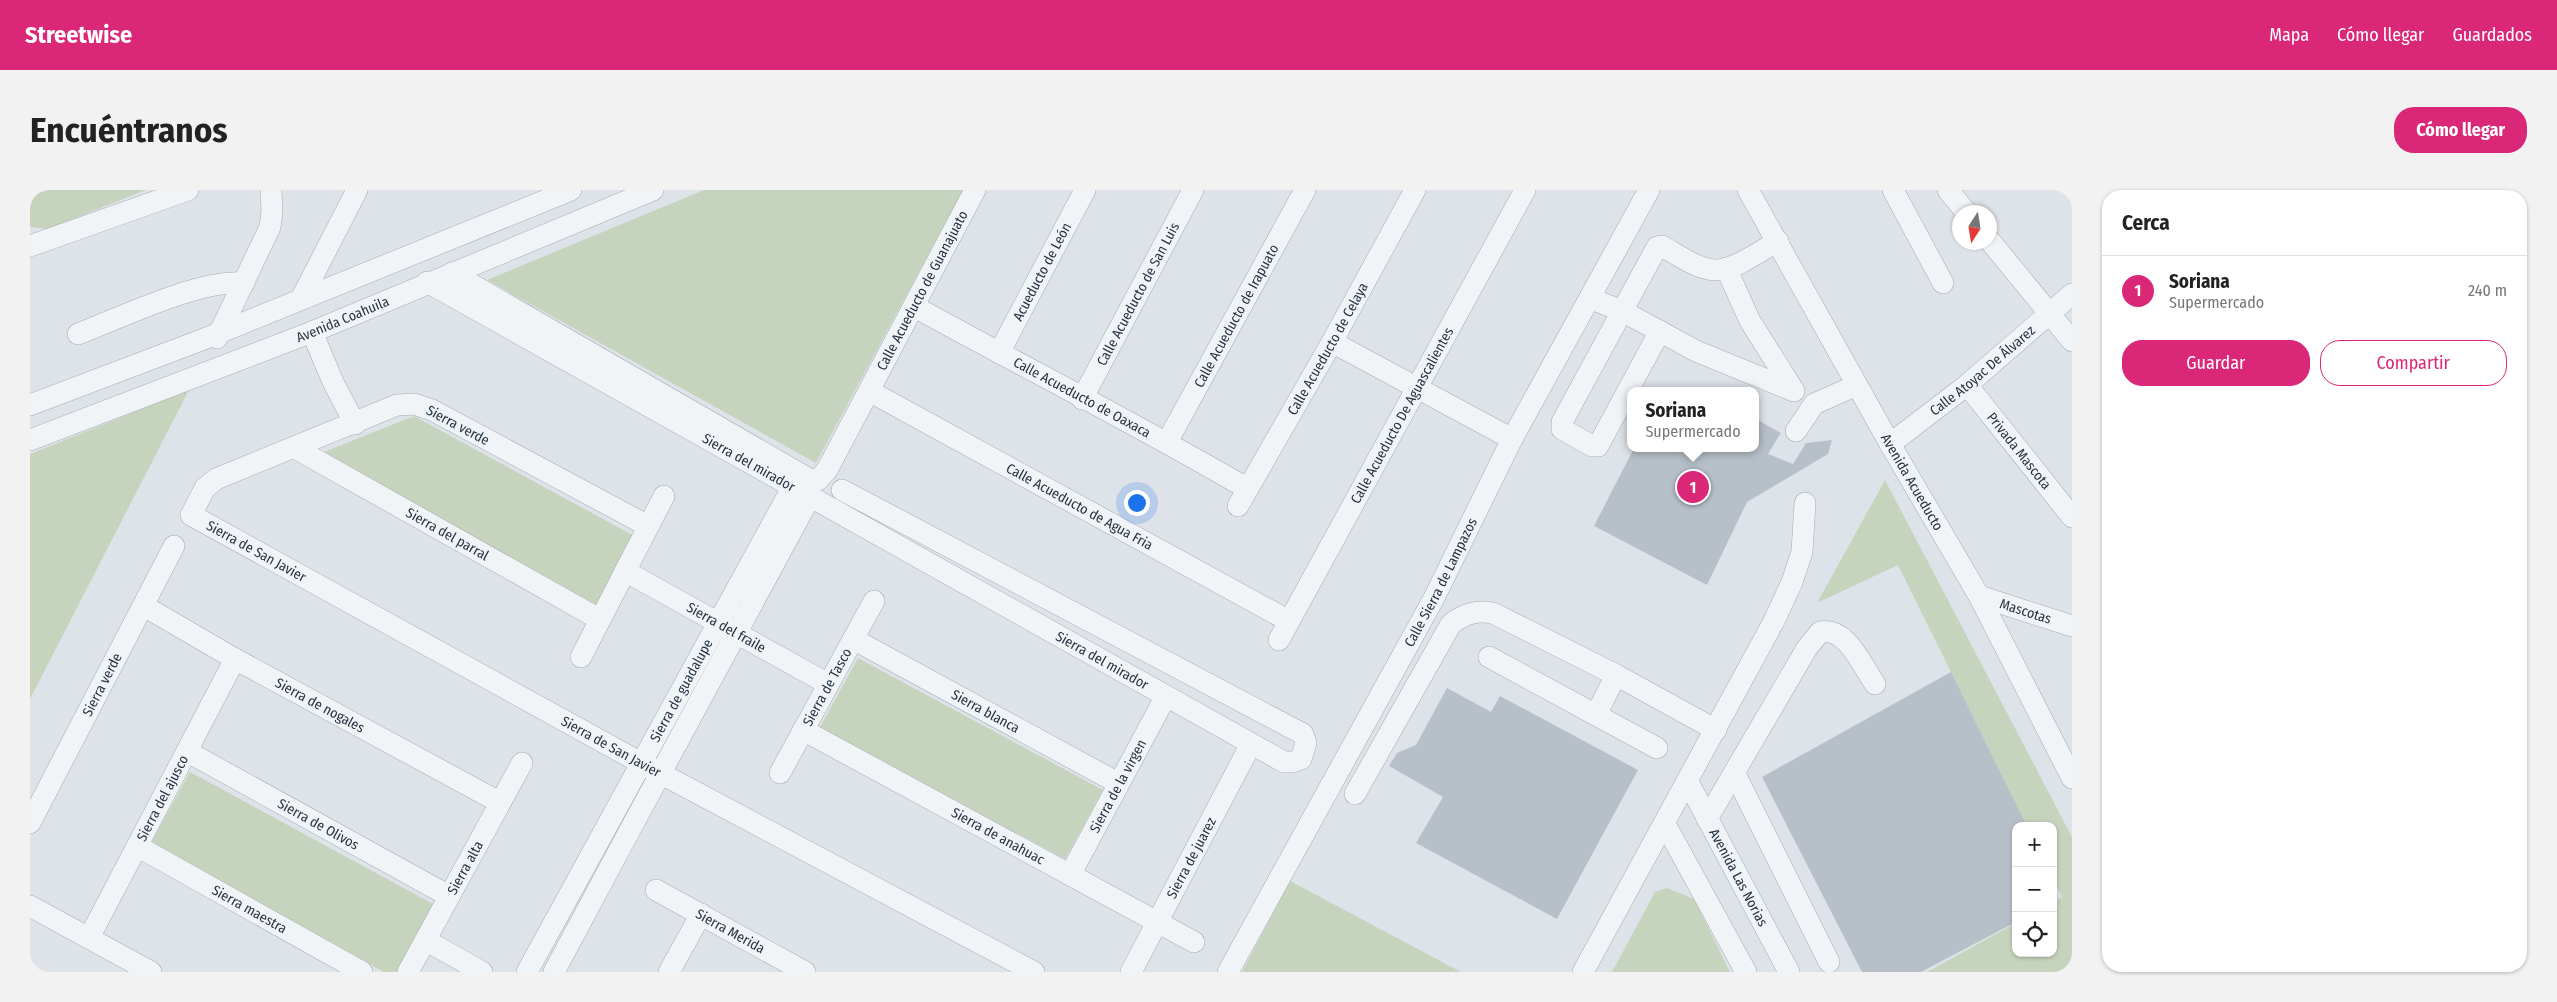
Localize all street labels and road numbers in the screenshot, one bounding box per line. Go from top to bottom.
street label: Calle Acueducto de Guanajuato [873,208,972,373]
street label: Acueducto de León [1009,220,1075,324]
street label: Calle Acueducto de San Luis [1093,220,1183,369]
street label: Calle Acueducto de Irapuato [1191,241,1283,391]
street label: Calle Acueducto de Celaya [1284,280,1372,418]
street label: Avenida Coahuila [294,293,392,346]
street label: Calle Atoyac De Álvarez [1927,322,2039,419]
street label: Calle Acueducto De Aguascalientes [1347,324,1457,507]
street label: Calle Acueducto de Oaxaca [1010,354,1154,442]
street label: Sierra verde [423,402,492,449]
street label: Privada Mascota [1983,409,2055,493]
street label: Sierra del mirador [699,430,798,496]
street label: Avenida Acueducto [1877,431,1947,534]
street label: Calle Acueducto de Agua Fria [1003,460,1156,554]
street label: Sierra del parral [403,504,492,564]
street label: Calle Sierra de Lampazos [1401,515,1481,650]
street label: Sierra de San Javier [203,517,309,586]
street label: Mascotas [1998,595,2053,628]
street label: Sierra del fraile [683,599,769,657]
street label: Sierra del mirador [1053,628,1152,693]
street label: Sierra de guadalupe [647,636,717,745]
street label: Sierra de Tasco [799,645,856,729]
street label: Sierra verde [79,650,126,719]
street label: Sierra de nogales [272,674,367,737]
street label: Sierra blanca [948,686,1023,737]
street label: Sierra de San Javier [558,713,664,781]
street label: Sierra de la virgen [1086,737,1150,836]
street label: Sierra del ajusco [133,752,192,844]
street label: Sierra de Olivos [275,795,362,854]
street label: Sierra de anahuac [948,804,1047,868]
street label: Sierra de juarez [1163,814,1220,902]
street label: Avenida Las Norias [1705,826,1771,929]
street label: Sierra alta [444,838,487,898]
street label: Sierra maestra [209,882,290,937]
street label: Sierra Merida [693,906,768,957]

